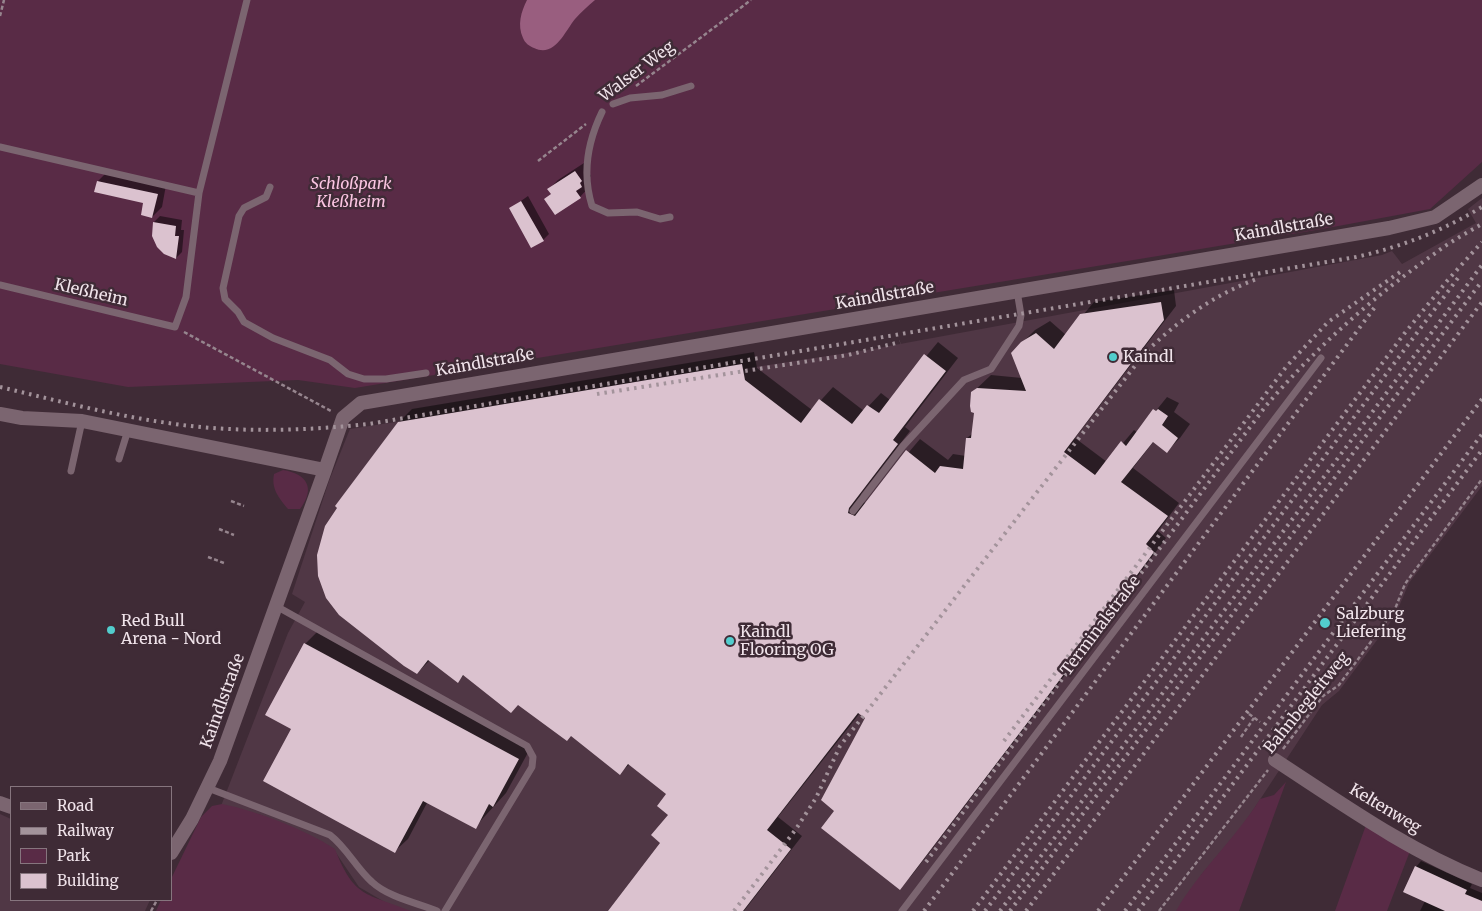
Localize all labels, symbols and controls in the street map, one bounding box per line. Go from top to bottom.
street label: Walser Weg [595,37,679,107]
park label: Schloßpark Kleßheim [310,174,392,212]
street label: Kaindlstraße [1233,210,1335,246]
street label: Kleßheim [52,275,130,311]
street label: Kaindlstraße [834,278,936,314]
street label: Kaindlstraße [434,345,536,381]
place label: Kaindl [1123,347,1174,367]
marker: Kaindl [1107,351,1119,363]
street label: Terminalstraße [1057,572,1145,680]
place label: Salzburg Liefering [1336,604,1406,642]
place label: Red Bull Arena - Nord [121,611,221,649]
marker: Salzburg Liefering [1318,616,1332,630]
place label: Kaindl Flooring OG [740,622,834,660]
marker: Red Bull Arena - Nord [105,624,117,636]
marker: Kaindl Flooring OG [724,635,736,647]
street label: Bahnbegleitweg [1260,648,1354,758]
street label: Kaindlstraße [197,651,249,751]
street label: Keltenweg [1346,780,1424,838]
legend [10,786,172,901]
text: Road [57,796,93,815]
text: Railway [57,821,114,840]
text: Park [57,846,90,865]
text: Building [57,871,119,890]

